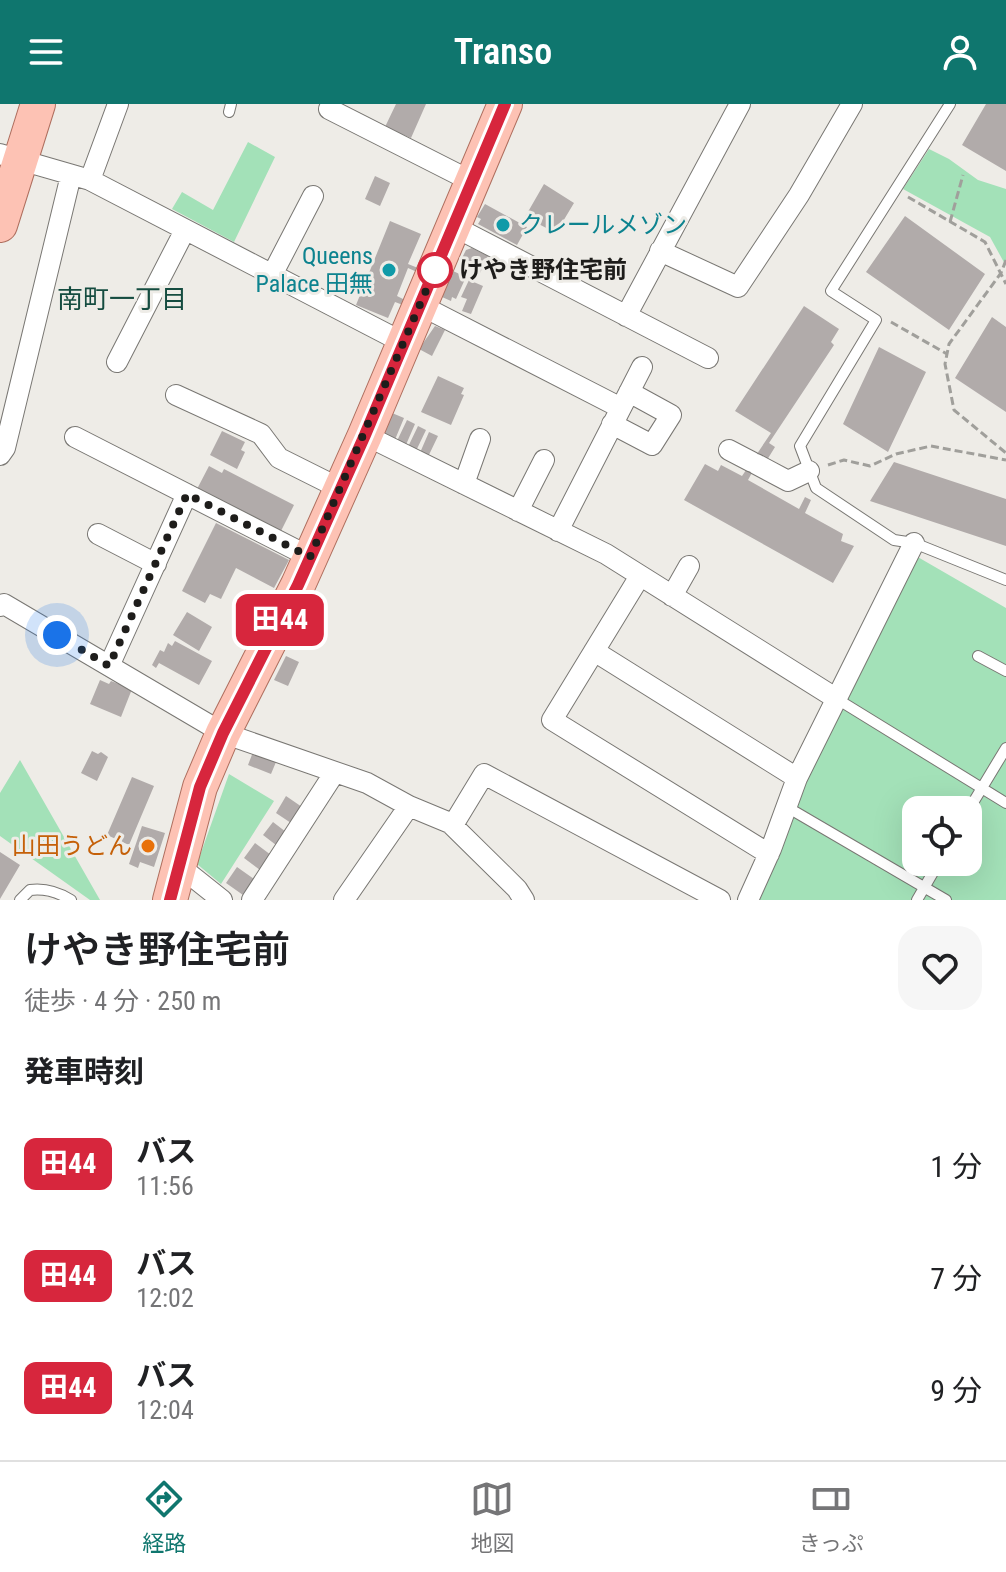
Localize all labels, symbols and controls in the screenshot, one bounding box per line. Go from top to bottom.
icon: menu [24,30,68,74]
icon: person [938,30,982,74]
text: Transo [454,31,552,73]
place label: クレールメゾン [519,211,687,239]
marker: クレールメゾン [494,216,512,234]
place label: Queens Palace 田無 [255,242,373,298]
marker: けやき野住宅前 [418,253,452,287]
place label: けやき野住宅前 [459,256,627,284]
marker: Queens Palace 田無 [380,261,398,279]
district label: 南町一丁目 [57,284,187,314]
line badge: 田44 [234,594,326,646]
text: 田44 [252,603,308,636]
your location [37,615,77,655]
map controls [902,796,982,876]
button: locate [902,796,982,876]
place label: 山田うどん [12,832,132,860]
marker: 山田うどん [139,837,157,855]
button: heart [898,926,982,1010]
text: けやき野住宅前 [24,928,290,972]
text: 徒歩 · 4 分 · 250 m [24,986,221,1016]
text: 発車時刻 [24,1054,144,1089]
text: バス [136,1134,196,1169]
text: 田44 [40,1147,96,1180]
text: 1 分 [930,1149,982,1184]
text: 11:56 [136,1171,194,1201]
text: バス [136,1246,196,1281]
text: 田44 [40,1259,96,1292]
text: 7 分 [930,1261,982,1296]
text: 12:02 [136,1283,194,1313]
text: バス [136,1358,196,1393]
text: 田44 [40,1371,96,1404]
text: 9 分 [930,1373,982,1408]
text: 12:04 [136,1395,194,1425]
tab: 経路 [142,1477,186,1557]
tab: 地図 [470,1477,514,1557]
tab: きっぷ [799,1477,864,1557]

